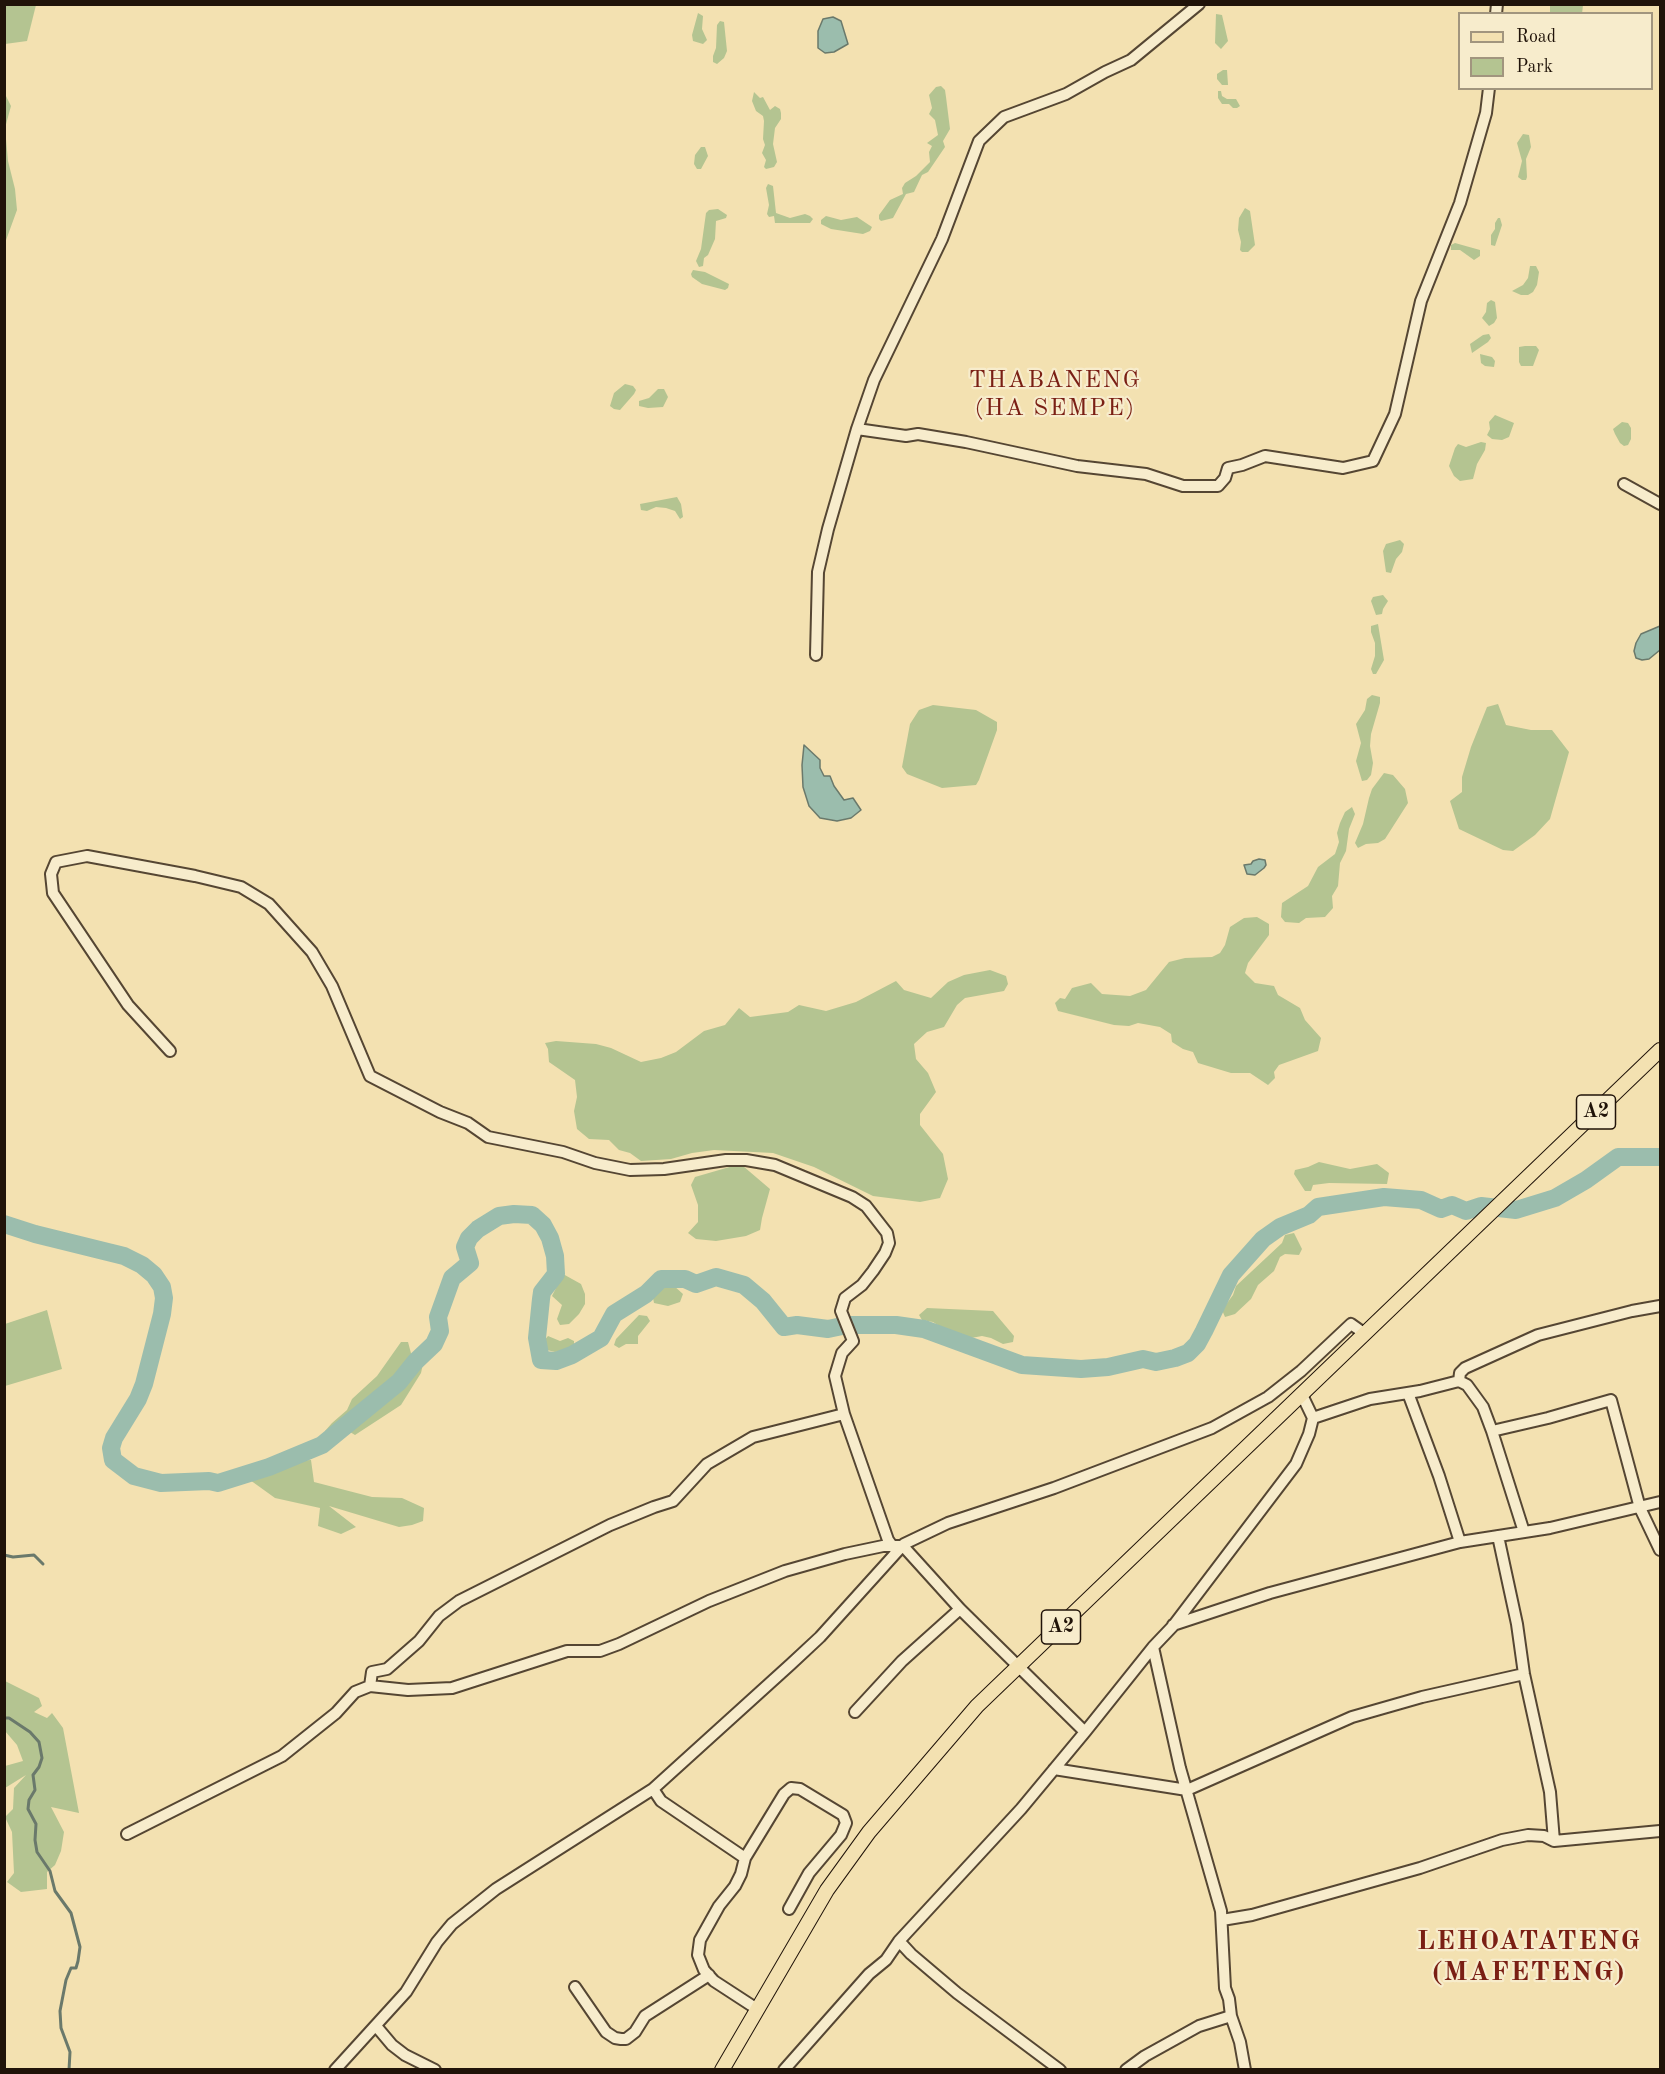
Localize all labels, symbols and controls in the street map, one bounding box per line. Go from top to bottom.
legend [1458,12,1653,90]
text: Road [1516,28,1556,46]
text: Park [1516,58,1553,76]
district label: THABANENG (HA SEMPE) [969,367,1141,423]
road number: A2 [1576,1095,1616,1129]
road number: A2 [1042,1610,1080,1644]
district label: LEHOATATENG (MAFETENG) [1417,1926,1641,1989]

